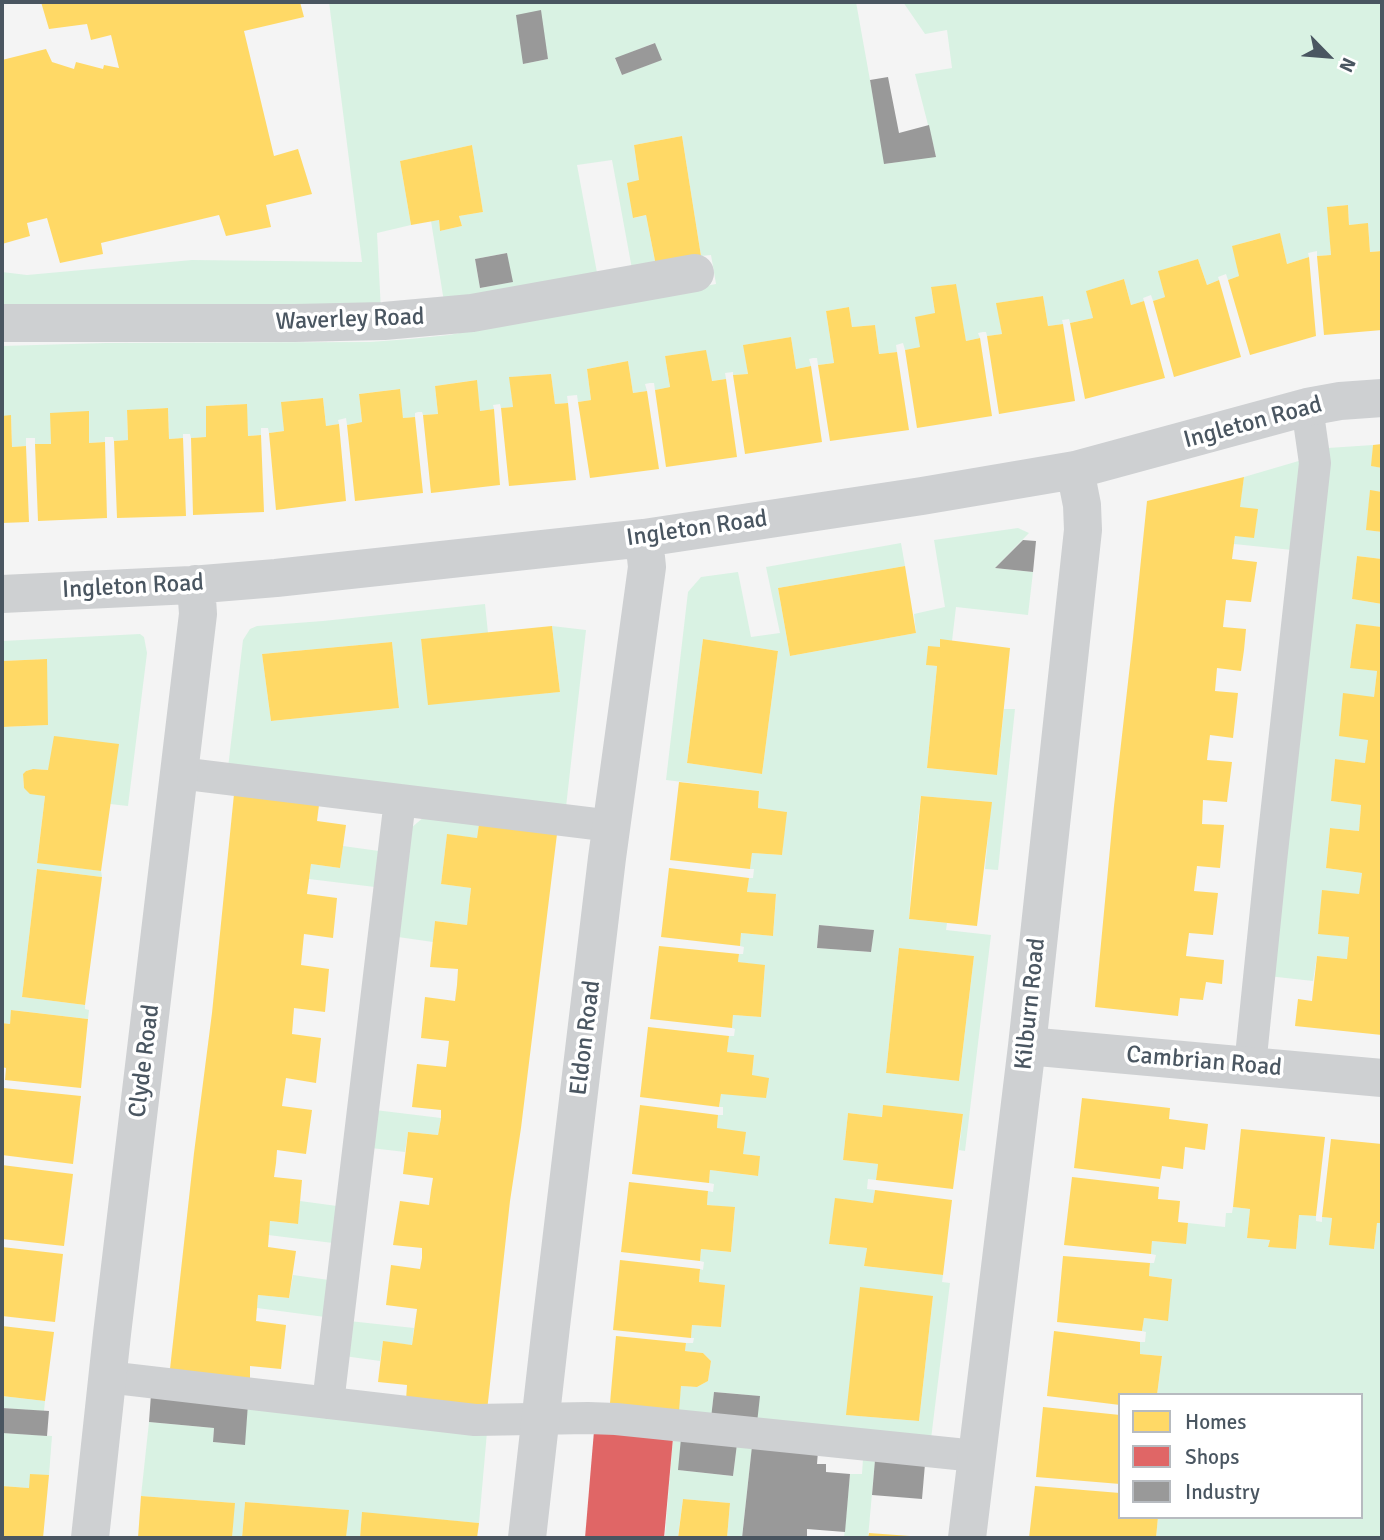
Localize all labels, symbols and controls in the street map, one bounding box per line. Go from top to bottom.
north arrow [1293,21,1363,91]
text: N [1333,54,1361,76]
street label: Waverley Road [275,303,425,337]
street label: Ingleton Road [1181,391,1325,455]
street label: Ingleton Road [625,505,769,553]
street label: Ingleton Road [61,569,205,605]
street label: Kilburn Road [1010,937,1052,1071]
street label: Eldon Road [565,979,607,1097]
street label: Clyde Road [124,1003,166,1119]
street label: Cambrian Road [1125,1041,1283,1083]
legend [1118,1393,1363,1519]
text: Homes [1185,1409,1247,1435]
text: Shops [1185,1444,1239,1470]
text: Industry [1185,1479,1260,1505]

